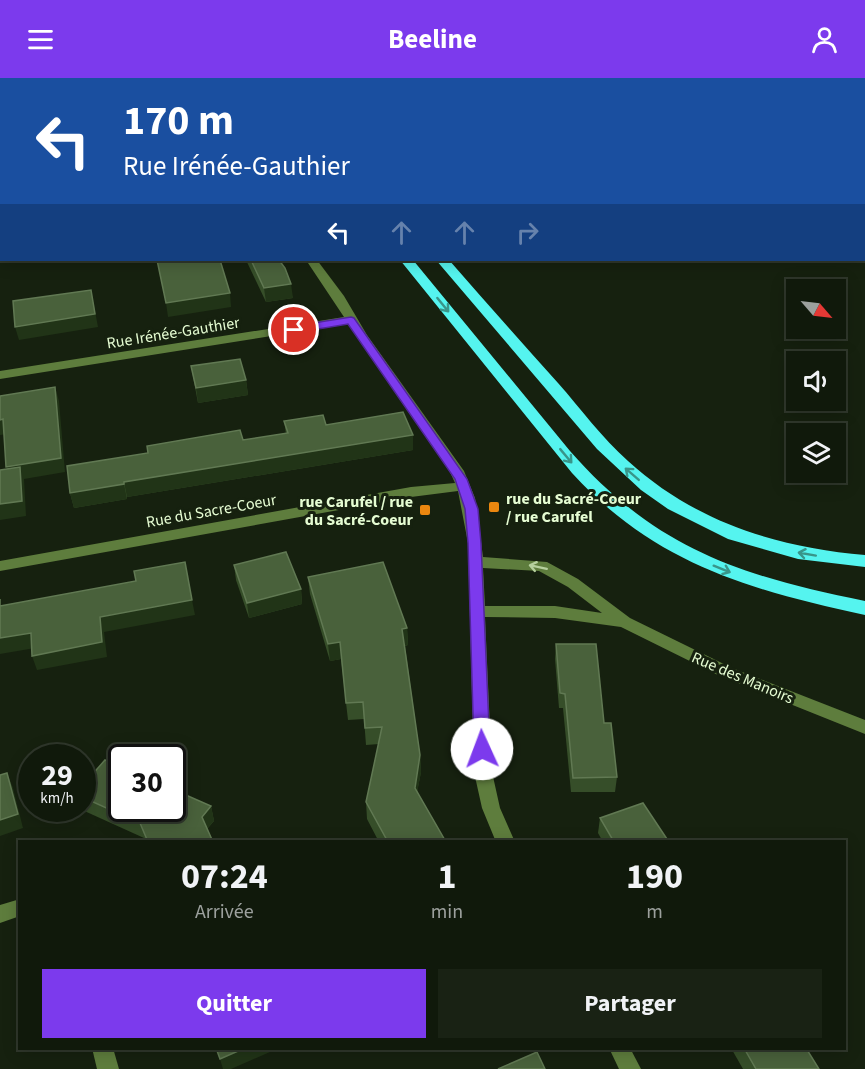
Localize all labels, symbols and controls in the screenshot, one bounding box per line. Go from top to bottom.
text: Beeline [388,20,477,59]
icon: menu [24,23,57,56]
icon: person [808,23,841,56]
text: 170 m [123,91,234,151]
icon: left [24,102,102,180]
text: Rue Irénée-Gauthier [123,147,350,186]
icon: left [322,216,355,249]
icon: ahead [385,216,418,249]
icon: ahead [448,216,481,249]
icon: right [511,216,544,249]
north arrow [786,279,846,339]
map controls [786,279,846,483]
one-way arrow [436,297,450,312]
pin [268,304,319,355]
street label: Rue Irénée-Gauthier [105,312,242,354]
icon: arrive [277,313,310,346]
button: sound [786,351,846,411]
button: layers [786,423,846,483]
one-way arrow [560,448,573,464]
one-way arrow [625,467,640,481]
place label: rue du Sacré-Coeur / rue Carufel [506,488,642,528]
street label: Rue du Sacre-Coeur [144,489,279,533]
place label: rue Carufel / rue du Sacré-Coeur [299,491,414,531]
marker: rue du Sacré-Coeur / rue Carufel [487,500,501,514]
marker: rue Carufel / rue du Sacré-Coeur [418,503,432,517]
one-way arrow [798,548,817,559]
one-way arrow [528,560,547,572]
one-way arrow [712,564,731,575]
street label: Rue des Manoirs [688,647,797,709]
position arrow [450,717,514,781]
speed limit sign: 30 [108,744,186,822]
text: 29 [41,754,73,797]
text: km/h [40,788,74,809]
text: 07:24 [181,851,268,902]
text: 1 [437,851,456,902]
text: 190 [626,851,683,902]
text: Arrivée [195,898,254,926]
text: min [431,898,463,926]
text: m [646,898,663,926]
button: Quitter [42,969,426,1038]
button: Partager [438,969,822,1038]

